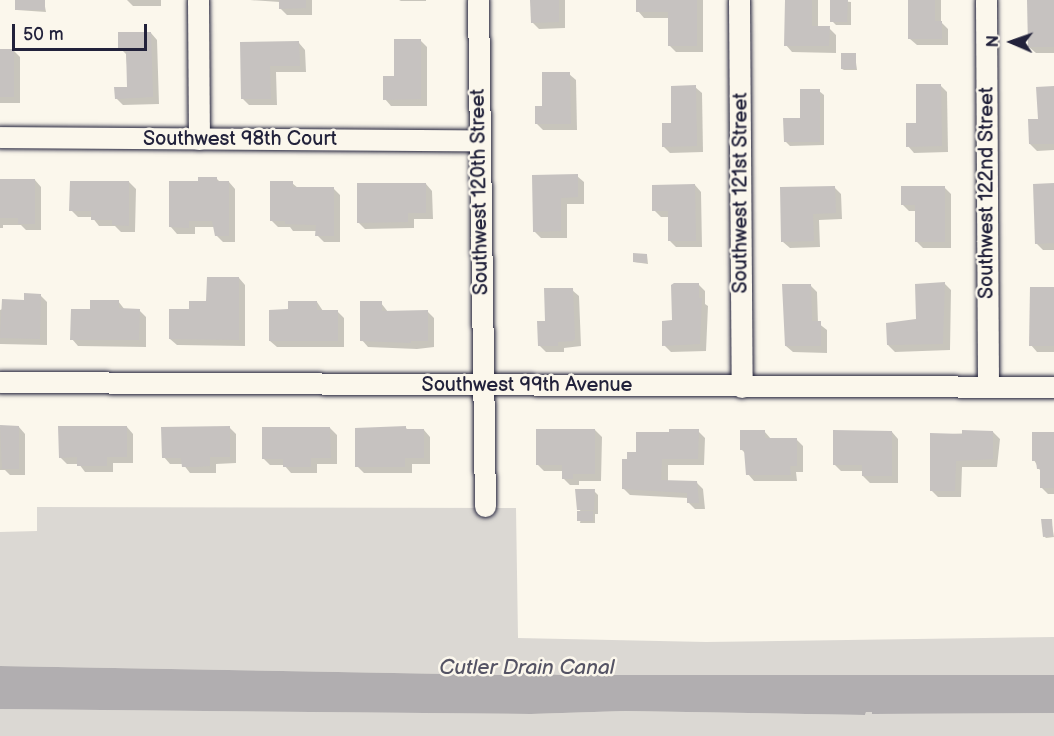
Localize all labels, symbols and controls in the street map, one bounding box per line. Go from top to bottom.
scale bar [15,12,150,50]
north arrow [982,12,1042,72]
text: 50 m [23,24,64,45]
text: N [984,35,1003,48]
street label: Southwest 122nd Street [975,87,999,299]
street label: Southwest 120th Street [466,88,494,296]
street label: Southwest 121st Street [729,92,753,294]
street label: Southwest 98th Court [143,127,337,151]
street label: Southwest 99th Avenue [422,373,632,397]
water label: Cutler Drain Canal [439,655,615,681]

